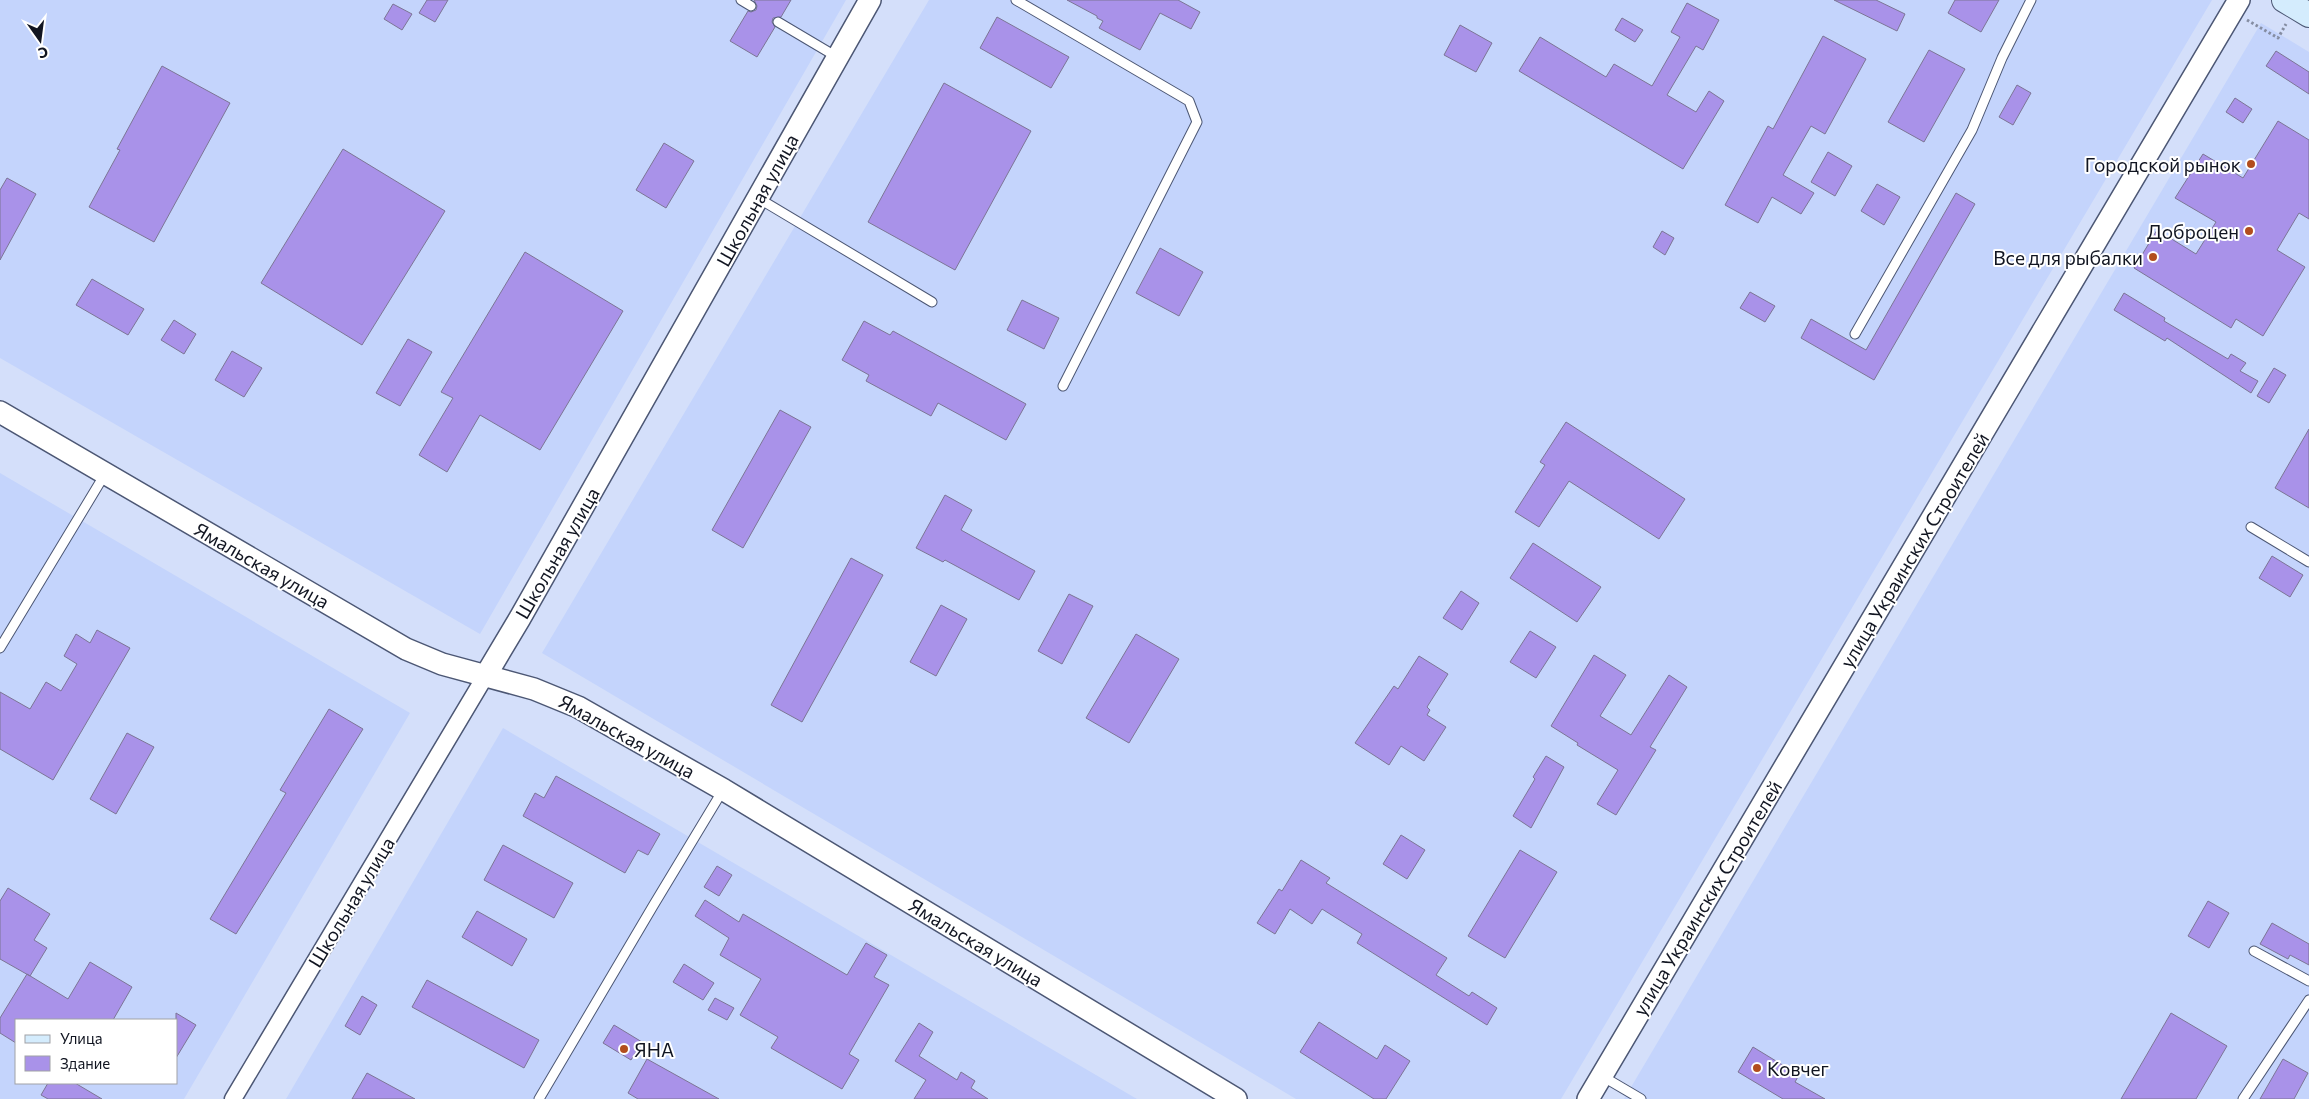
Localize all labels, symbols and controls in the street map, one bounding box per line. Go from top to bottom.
north arrow [15,15,65,65]
text: С [37,44,50,63]
street label: Школьная улица [711,130,803,270]
place label: Городской рынок [2085,153,2241,176]
marker: Городской рынок [2245,158,2257,170]
place label: Доброцен [2147,220,2239,243]
marker: Доброцен [2243,225,2255,237]
place label: Все для рыбалки [1993,246,2143,269]
marker: Все для рыбалки [2147,251,2159,263]
street label: улица Украинских Строителей [1835,428,1993,672]
street label: Школьная улица [510,483,604,623]
street label: Ямальская улица [191,517,333,613]
street label: Ямальская улица [555,689,699,783]
street label: улица Украинских Строителей [1628,776,1786,1020]
street label: Школьная улица [303,833,399,971]
street label: Ямальская улица [905,893,1047,991]
legend [15,1019,178,1084]
text: Улица [60,1029,102,1047]
place label: ЯНА [634,1038,674,1061]
marker: ЯНА [618,1043,630,1055]
text: Здание [60,1054,110,1072]
place label: Ковчег [1767,1057,1829,1080]
marker: Ковчег [1751,1062,1763,1074]

